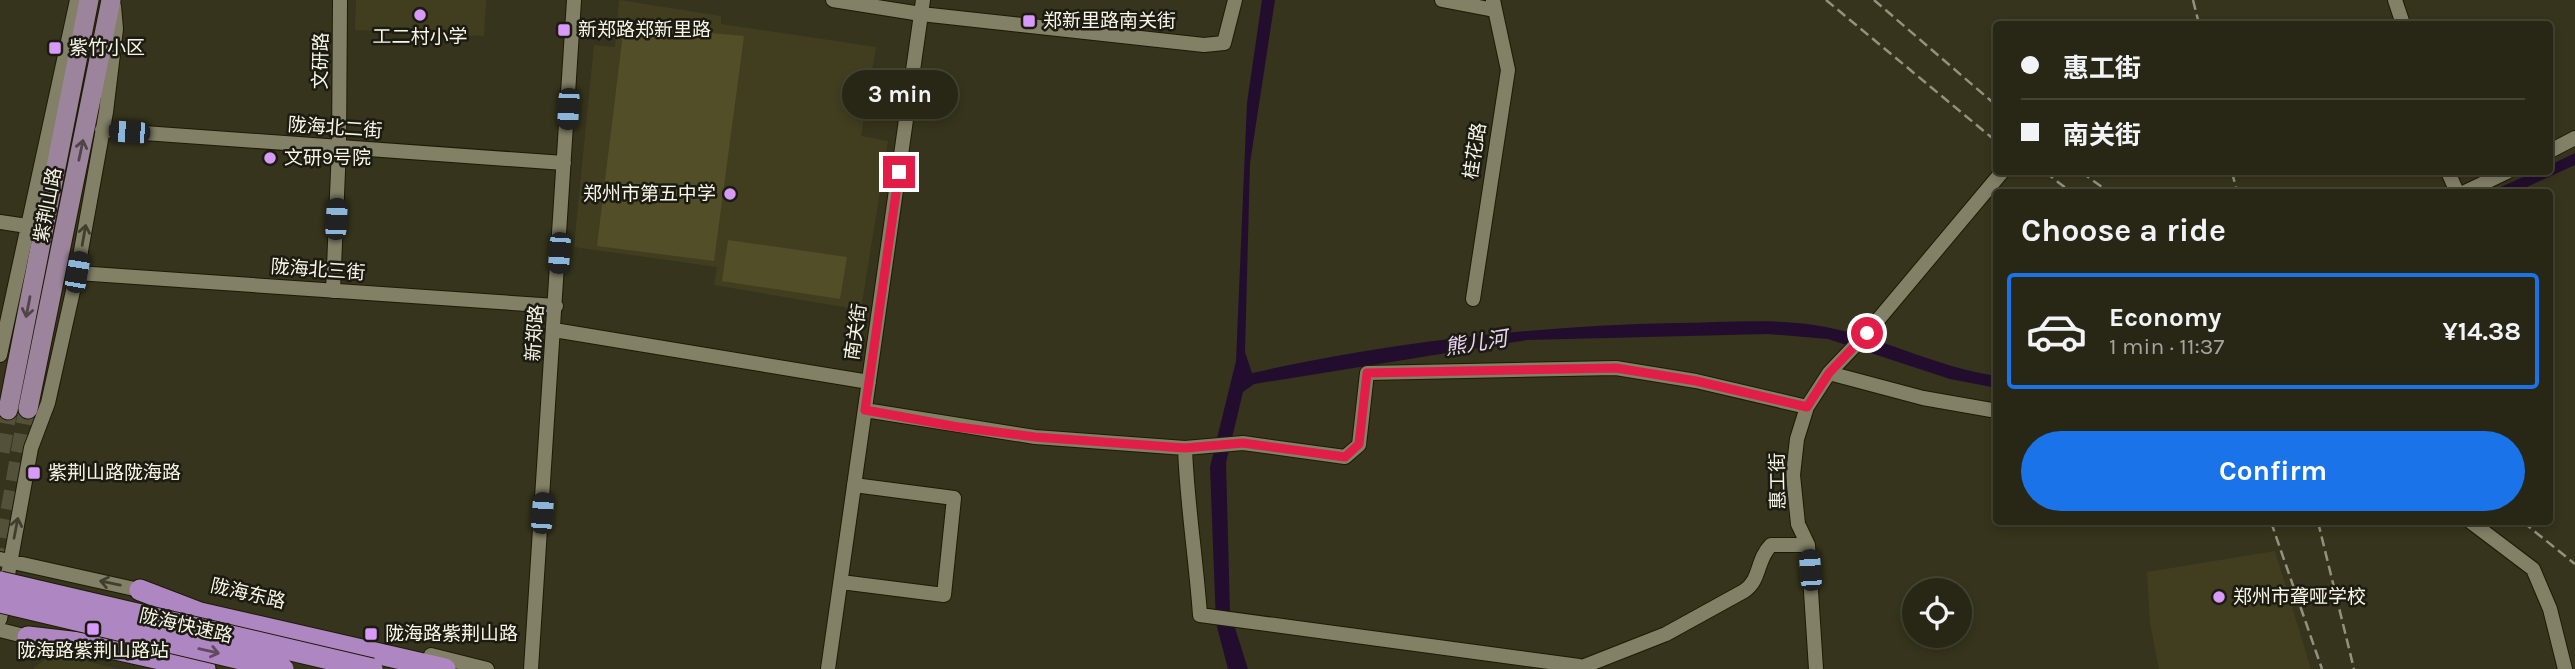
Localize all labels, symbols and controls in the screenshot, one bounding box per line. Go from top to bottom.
marker: 工二村小学 [412,7,428,23]
place label: 郑新里路南关街 [1043,10,1176,32]
marker: 郑新里路南关街 [1021,13,1037,29]
place label: 新郑路郑新里路 [578,19,711,41]
marker: 新郑路郑新里路 [556,22,572,38]
place label: 工二村小学 [372,26,468,48]
street label: 文研路 [310,32,332,90]
place label: 紫竹小区 [69,37,145,59]
marker: 紫竹小区 [47,40,63,56]
text: 惠工街 [2063,53,2141,84]
callout: 3 min [841,71,957,120]
text: 3 min [868,81,932,108]
car [557,87,580,131]
street label: 陇海北二街 [287,114,383,142]
car [108,120,151,144]
text: 南关街 [2063,120,2141,151]
street label: 桂花路 [1460,121,1490,181]
one-way arrow [75,139,89,162]
place label: 文研9号院 [284,147,371,169]
marker: 文研9号院 [262,150,278,166]
route end [883,156,915,188]
street label: 紫荆山路 [30,166,66,244]
place label: 郑州市第五中学 [583,183,716,205]
marker: 郑州市第五中学 [722,186,738,202]
car [325,197,348,241]
text: Choose a ride [2021,212,2226,249]
one-way arrow [78,224,91,247]
car [548,231,571,275]
car [64,249,91,295]
street label: 陇海北三街 [270,256,366,284]
one-way arrow [21,295,34,318]
icon: car [2025,300,2088,363]
street label: 南关街 [841,302,871,362]
text: Economy [2109,302,2221,333]
street label: 新郑路 [522,304,548,362]
text: ¥14.38 [2442,316,2521,347]
route start [1851,317,1883,349]
water label: 熊儿河 [1443,326,1513,360]
text: 1 min · 11:37 [2109,333,2224,360]
button: Confirm [2021,431,2525,511]
street label: 惠工街 [1767,452,1789,510]
place label: 紫荆山路陇海路 [48,462,181,484]
marker: 紫荆山路陇海路 [26,465,42,481]
car [531,491,554,535]
one-way arrow [10,517,23,540]
car [1799,548,1822,592]
street label: 陇海东路 [208,575,288,613]
one-way arrow [99,576,122,590]
map controls [1902,578,1972,648]
button: locate [1902,578,1972,648]
place label: 郑州市聋哑学校 [2233,586,2366,608]
marker: 郑州市聋哑学校 [2211,589,2227,605]
street label: 陇海快速路 [137,605,235,647]
marker: 陇海路紫荆山路站 [85,621,101,637]
place label: 陇海路紫荆山路 [385,623,518,645]
marker: 陇海路紫荆山路 [363,626,379,642]
place label: 陇海路紫荆山路站 [17,640,169,662]
one-way arrow [197,645,220,659]

